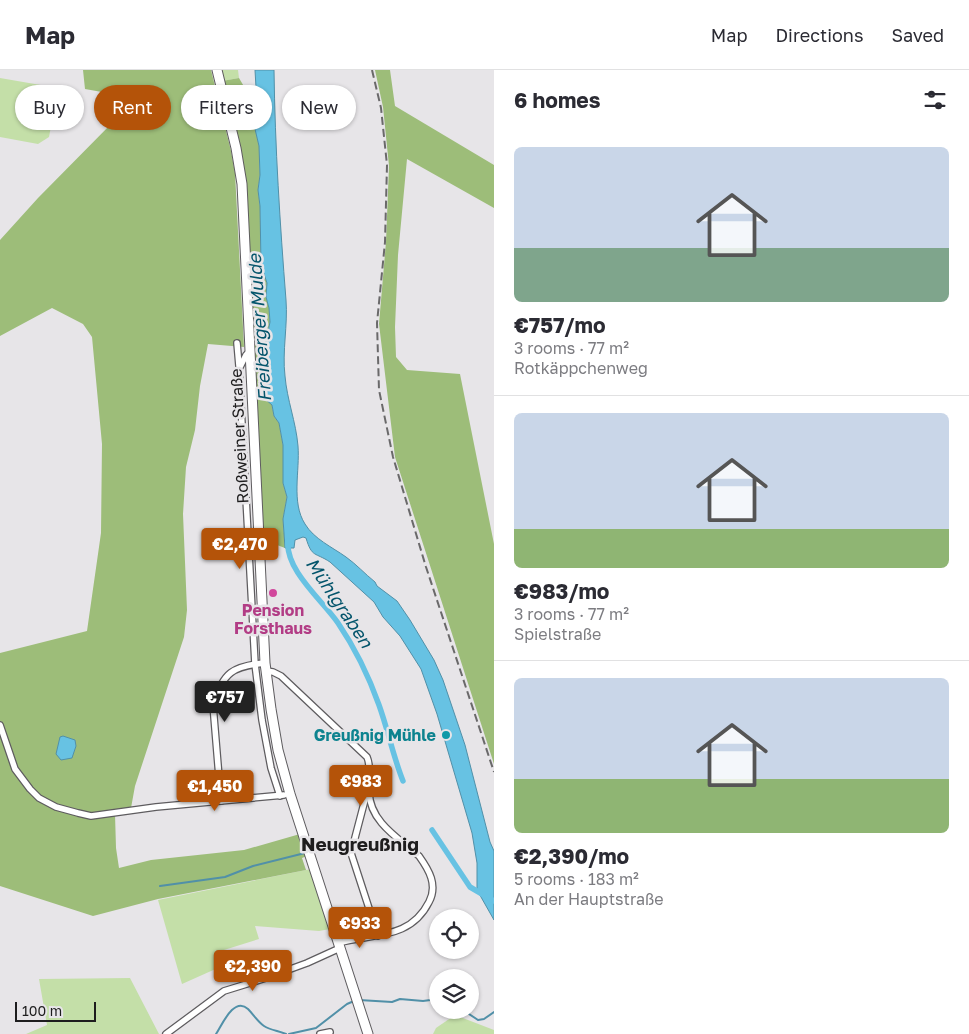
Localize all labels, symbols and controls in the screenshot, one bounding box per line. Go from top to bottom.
text: Map [25,20,75,49]
text: Map [711,24,747,46]
text: Directions [775,24,863,46]
text: Saved [891,24,944,46]
chip: Buy [15,85,84,130]
chip: Rent [94,85,171,130]
chip: Filters [181,85,272,130]
chip: New [282,85,356,130]
icon: filters [921,86,949,114]
text: 6 homes [514,87,600,113]
icon: home [687,180,777,270]
water label: Freiberger Mulde [243,252,275,402]
text: €757/mo [514,312,606,338]
text: 3 rooms · 77 m² [514,338,629,358]
text: Rotkäppchenweg [514,358,648,378]
street label: Roßweiner Straße [225,368,253,504]
icon: home [687,445,777,535]
pin: €2,470 [199,528,281,570]
text: €2,470 [212,534,268,554]
water label: Mühlgraben [302,553,378,652]
text: €983/mo [514,578,609,604]
marker: Pension Forsthaus [267,587,279,599]
place label: Pension Forsthaus [234,600,312,638]
text: 3 rooms · 77 m² [514,604,629,624]
text: Spielstraße [514,624,601,644]
pin: €757 [195,680,255,723]
text: €757 [206,687,244,707]
icon: home [687,710,777,800]
place label: Greußnig Mühle [314,725,436,745]
marker: Greußnig Mühle [440,729,452,741]
pin: €983 [331,764,391,807]
pin: €1,450 [174,770,256,812]
text: €983 [340,771,382,791]
text: €1,450 [188,776,242,796]
district label: Neugreußnig [301,832,419,855]
text: €2,390/mo [514,843,629,869]
text: 5 rooms · 183 m² [514,869,639,889]
text: An der Hauptstraße [514,889,664,909]
pin: €933 [330,906,390,949]
map controls [429,909,479,1019]
button: locate [429,909,479,959]
text: €933 [340,913,380,933]
pin: €2,390 [212,950,294,992]
text: €2,390 [225,956,281,976]
button: layers [429,969,479,1019]
scale bar [15,999,96,1022]
text: 100 m [22,1002,62,1019]

